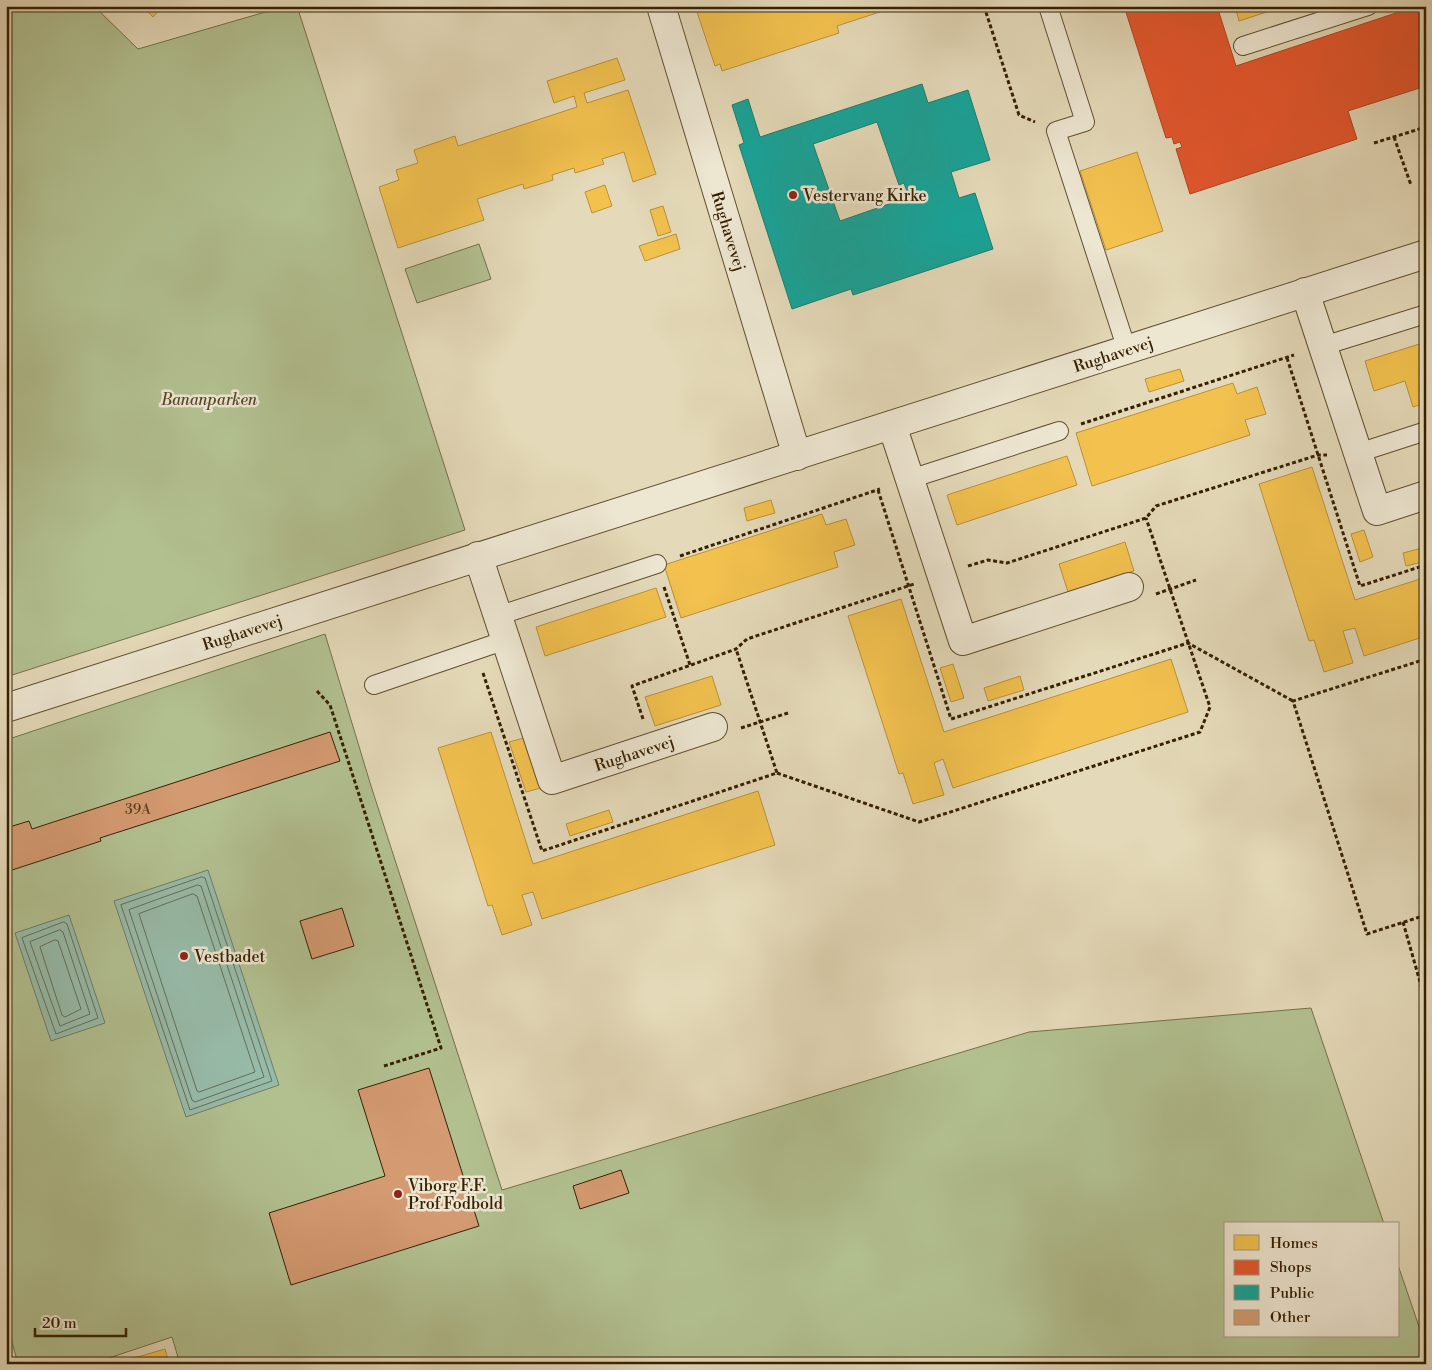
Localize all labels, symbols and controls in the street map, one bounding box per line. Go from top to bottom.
place label: Vestervang Kirke [802,186,927,206]
street label: Rughavevej [706,189,750,274]
marker: Vestervang Kirke [787,189,799,201]
street label: Rughavevej [1071,333,1156,377]
park label: Bananparken [160,390,258,410]
street label: Rughavevej [200,611,285,655]
street label: Rughavevej [592,732,677,776]
house number: 39A [125,801,151,819]
place label: Vestbadet [193,947,266,967]
marker: Vestbadet [178,950,190,962]
place label: Viborg F.F. Prof Fodbold [407,1176,503,1214]
marker: Viborg F.F. Prof Fodbold [392,1188,404,1200]
legend [1224,1222,1400,1338]
text: Homes [1270,1234,1318,1253]
text: Shops [1270,1258,1311,1277]
text: Public [1270,1284,1314,1303]
scale bar [35,1305,126,1337]
text: Other [1270,1308,1311,1327]
text: 20 m [42,1314,77,1333]

